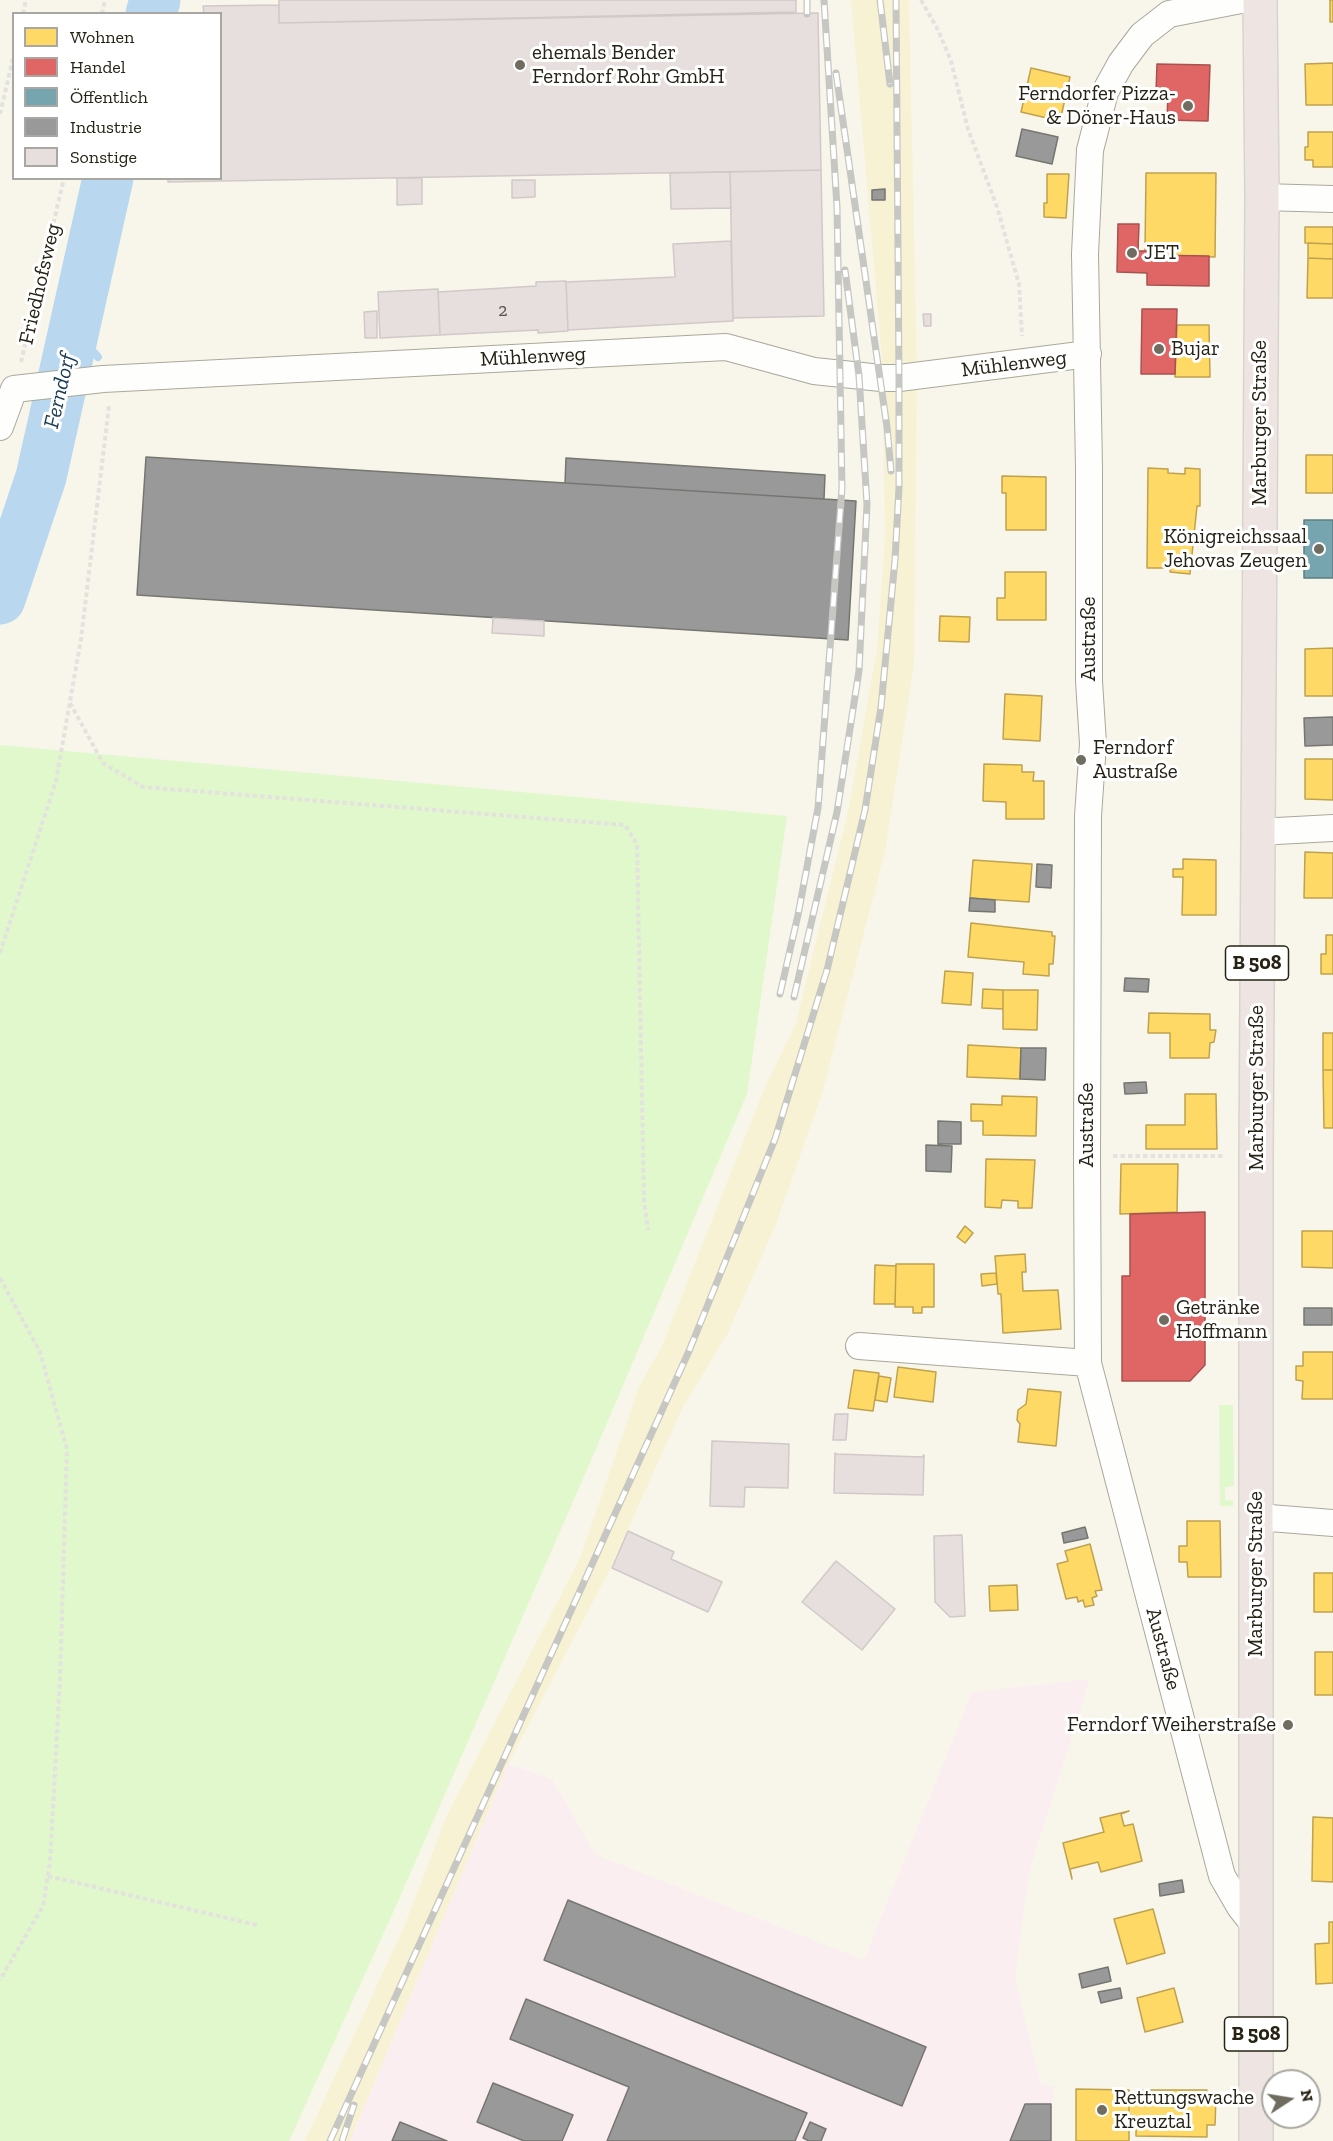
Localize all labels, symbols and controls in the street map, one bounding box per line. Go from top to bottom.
legend [12,12,222,180]
text: Wohnen [70,26,134,48]
place label: ehemals Bender Ferndorf Rohr GmbH [532,40,725,90]
text: Handel [70,56,126,78]
marker: ehemals Bender Ferndorf Rohr GmbH [513,58,527,72]
place label: Ferndorfer Pizza- & Döner-Haus [1018,81,1176,131]
text: Öffentlich [70,86,148,108]
marker: Ferndorfer Pizza- & Döner-Haus [1181,99,1195,113]
text: Industrie [70,116,142,138]
text: Sonstige [70,146,137,168]
street label: Friedhofsweg [14,221,66,347]
place label: JET [1144,240,1179,266]
marker: JET [1125,246,1139,260]
house number: 2 [498,300,508,322]
place label: Bujar [1171,336,1220,362]
street label: Marburger Straße [1247,340,1273,506]
street label: Mühlenweg [479,342,587,372]
marker: Bujar [1152,342,1166,356]
street label: Mühlenweg [960,345,1068,383]
water label: Ferndorf [39,351,81,431]
place label: Königreichssaal Jehovas Zeugen [1163,524,1307,574]
marker: Königreichssaal Jehovas Zeugen [1312,542,1326,556]
street label: Austraße [1076,597,1102,681]
place label: Ferndorf Austraße [1093,735,1178,785]
marker: Ferndorf Austraße [1074,753,1088,767]
road number: B 508 [1226,946,1288,980]
street label: Marburger Straße [1244,1005,1270,1171]
street label: Austraße [1074,1083,1100,1167]
place label: Getränke Hoffmann [1176,1295,1267,1345]
marker: Getränke Hoffmann [1157,1313,1171,1327]
street label: Marburger Straße [1243,1491,1269,1657]
street label: Austraße [1140,1605,1186,1693]
place label: Ferndorf Weiherstraße [1067,1712,1276,1738]
marker: Ferndorf Weiherstraße [1281,1718,1295,1732]
road number: B 508 [1224,2017,1288,2051]
north arrow [1261,2069,1321,2129]
place label: Rettungswache Kreuztal [1114,2085,1254,2135]
text: N [1297,2088,1318,2103]
marker: Rettungswache Kreuztal [1095,2103,1109,2117]

